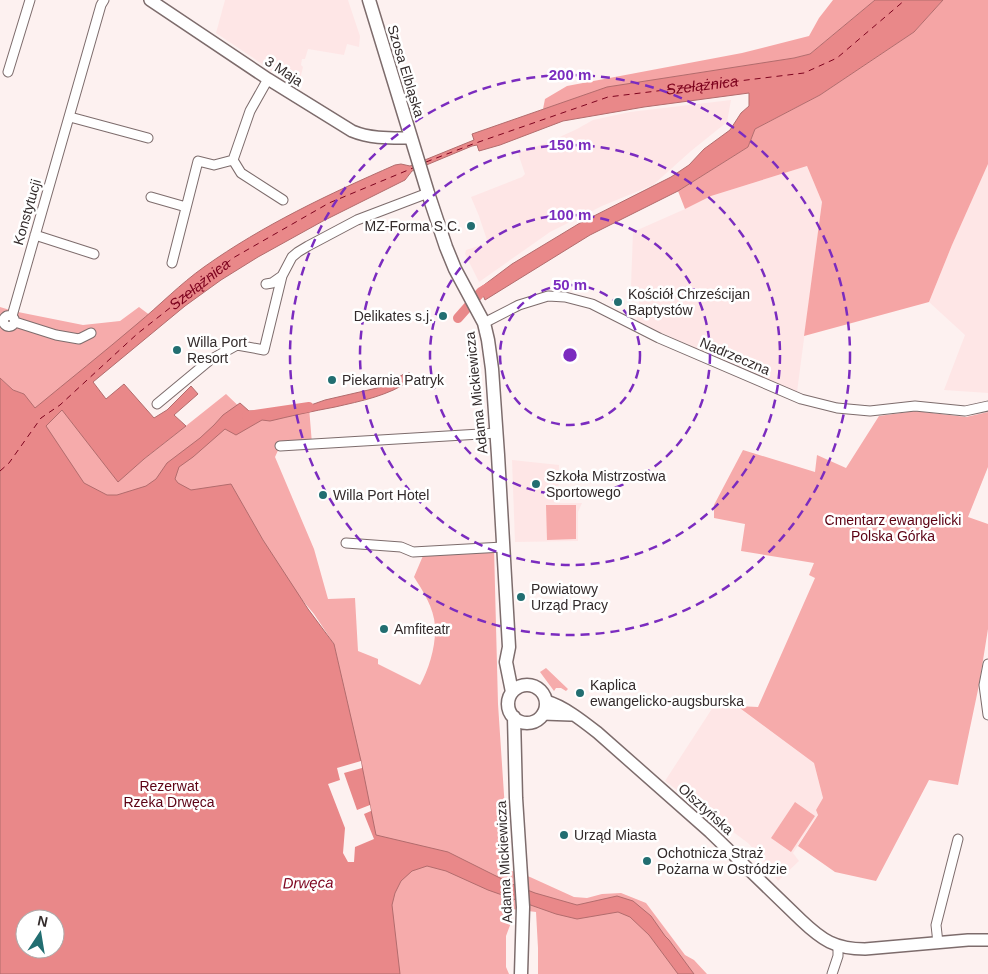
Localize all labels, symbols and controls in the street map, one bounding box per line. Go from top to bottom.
street label: Szosa Elbląska [384,23,428,119]
street label: 3 Maja [262,53,306,89]
text: 200 m [549,66,591,83]
water label: Szelążnica [665,72,739,98]
text: 150 m [549,136,591,153]
street label: Konstytucji [10,177,44,247]
text: 100 m [549,206,591,223]
place label: MZ-Forma S.C. [365,218,461,234]
marker: MZ-Forma S.C. [465,220,477,232]
water label: Szelążnica [166,255,233,313]
text: 50 m [553,276,587,293]
place label: Kościół Chrześcijan Baptystów [628,286,750,318]
marker: Kościół Chrześcijan Baptystów [612,296,624,308]
place label: Delikates s.j. [354,308,433,324]
marker: Delikates s.j. [437,310,449,322]
street label: Adama Mickiewicza [462,331,490,455]
place label: Willa Port Resort [187,334,247,366]
street label: Nadrzeczna [697,334,773,378]
marker: Willa Port Resort [171,344,183,356]
centre of rings [561,346,579,364]
place label: Piekarnia Patryk [342,372,445,388]
marker: Piekarnia Patryk [326,374,338,386]
place label: Szkoła Mistrzostwa Sportowego [546,468,666,500]
marker: Szkoła Mistrzostwa Sportowego [530,478,542,490]
place label: Willa Port Hotel [333,487,429,503]
marker: Willa Port Hotel [317,489,329,501]
park label: Cmentarz ewangelicki Polska Górka [825,512,961,544]
place label: Powiatowy Urząd Pracy [531,581,608,613]
marker: Powiatowy Urząd Pracy [515,591,527,603]
place label: Amfiteatr [394,621,450,637]
marker: Amfiteatr [378,623,390,635]
place label: Kaplica ewangelicko-augsburska [590,677,744,709]
marker: Kaplica ewangelicko-augsburska [574,687,586,699]
park label: Rezerwat Rzeka Drwęca [123,778,215,810]
street label: Olsztyńska [675,780,737,838]
street label: Adama Mickiewicza [493,800,515,924]
place label: Urząd Miasta [574,827,657,843]
marker: Urząd Miasta [558,829,570,841]
place label: Ochotnicza Straż Pożarna w Ostródzie [657,845,787,877]
marker: Ochotnicza Straż Pożarna w Ostródzie [641,855,653,867]
water label: Drwęca [282,874,334,891]
north arrow [15,909,65,959]
text: N [36,912,49,930]

